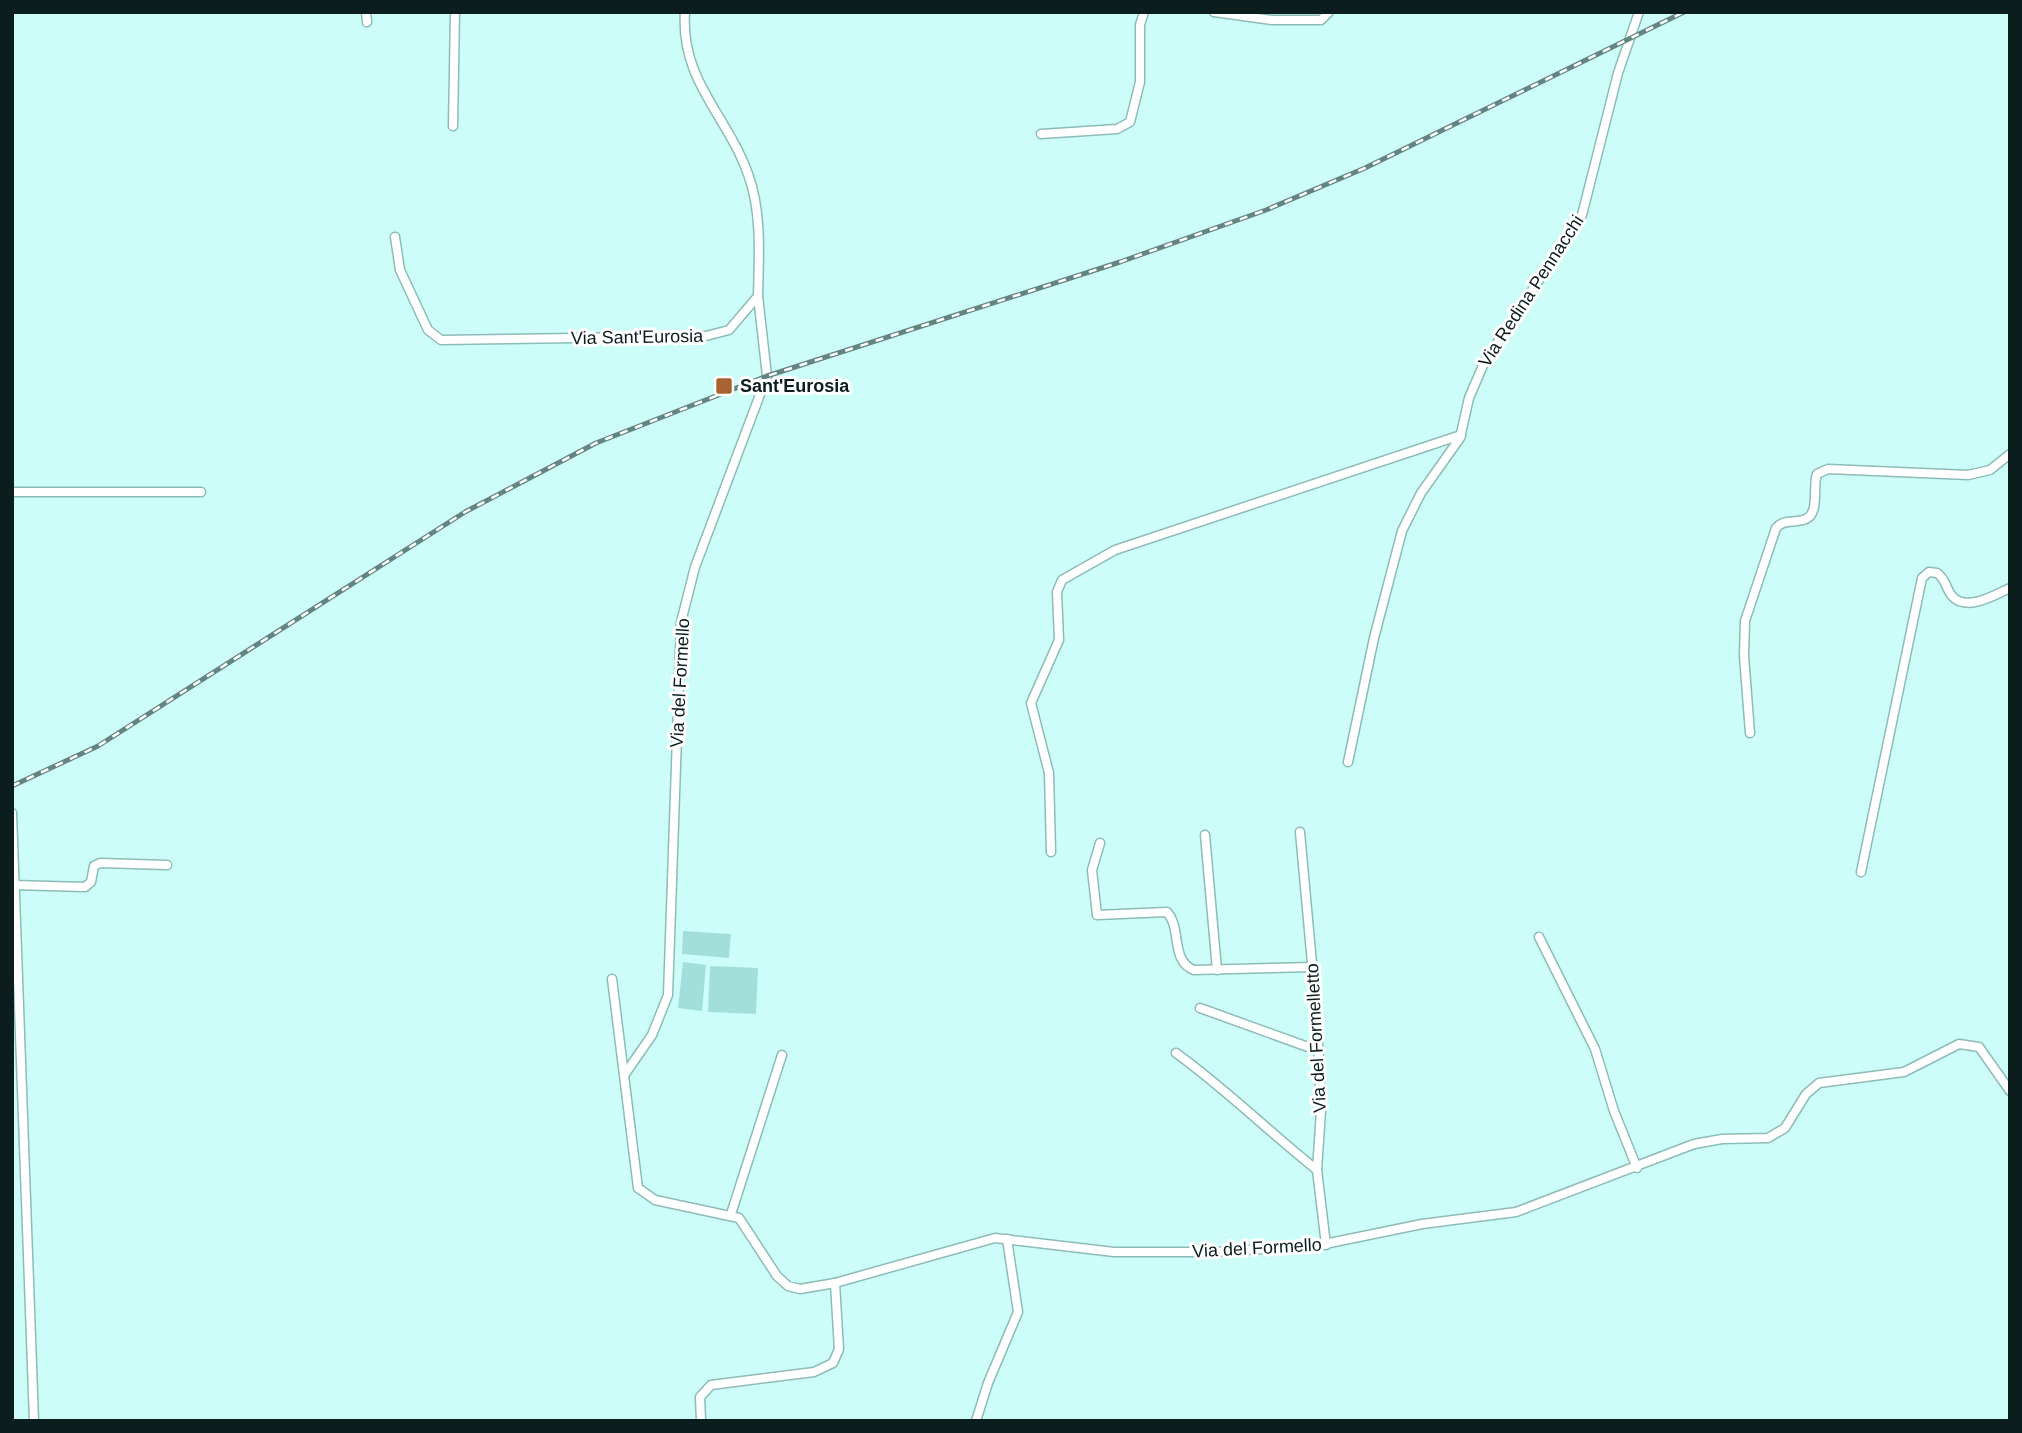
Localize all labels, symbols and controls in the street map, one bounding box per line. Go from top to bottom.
street label: Via Redina Pennacchi [1474,211,1588,371]
street label: Via Sant'Eurosia [571,326,704,348]
marker: Sant'Eurosia [714,376,734,396]
place label: Sant'Eurosia [740,376,850,396]
street label: Via del Formello [667,618,693,748]
street label: Via del Formelletto [1302,963,1330,1113]
street label: Via del Formello [1192,1235,1322,1261]

